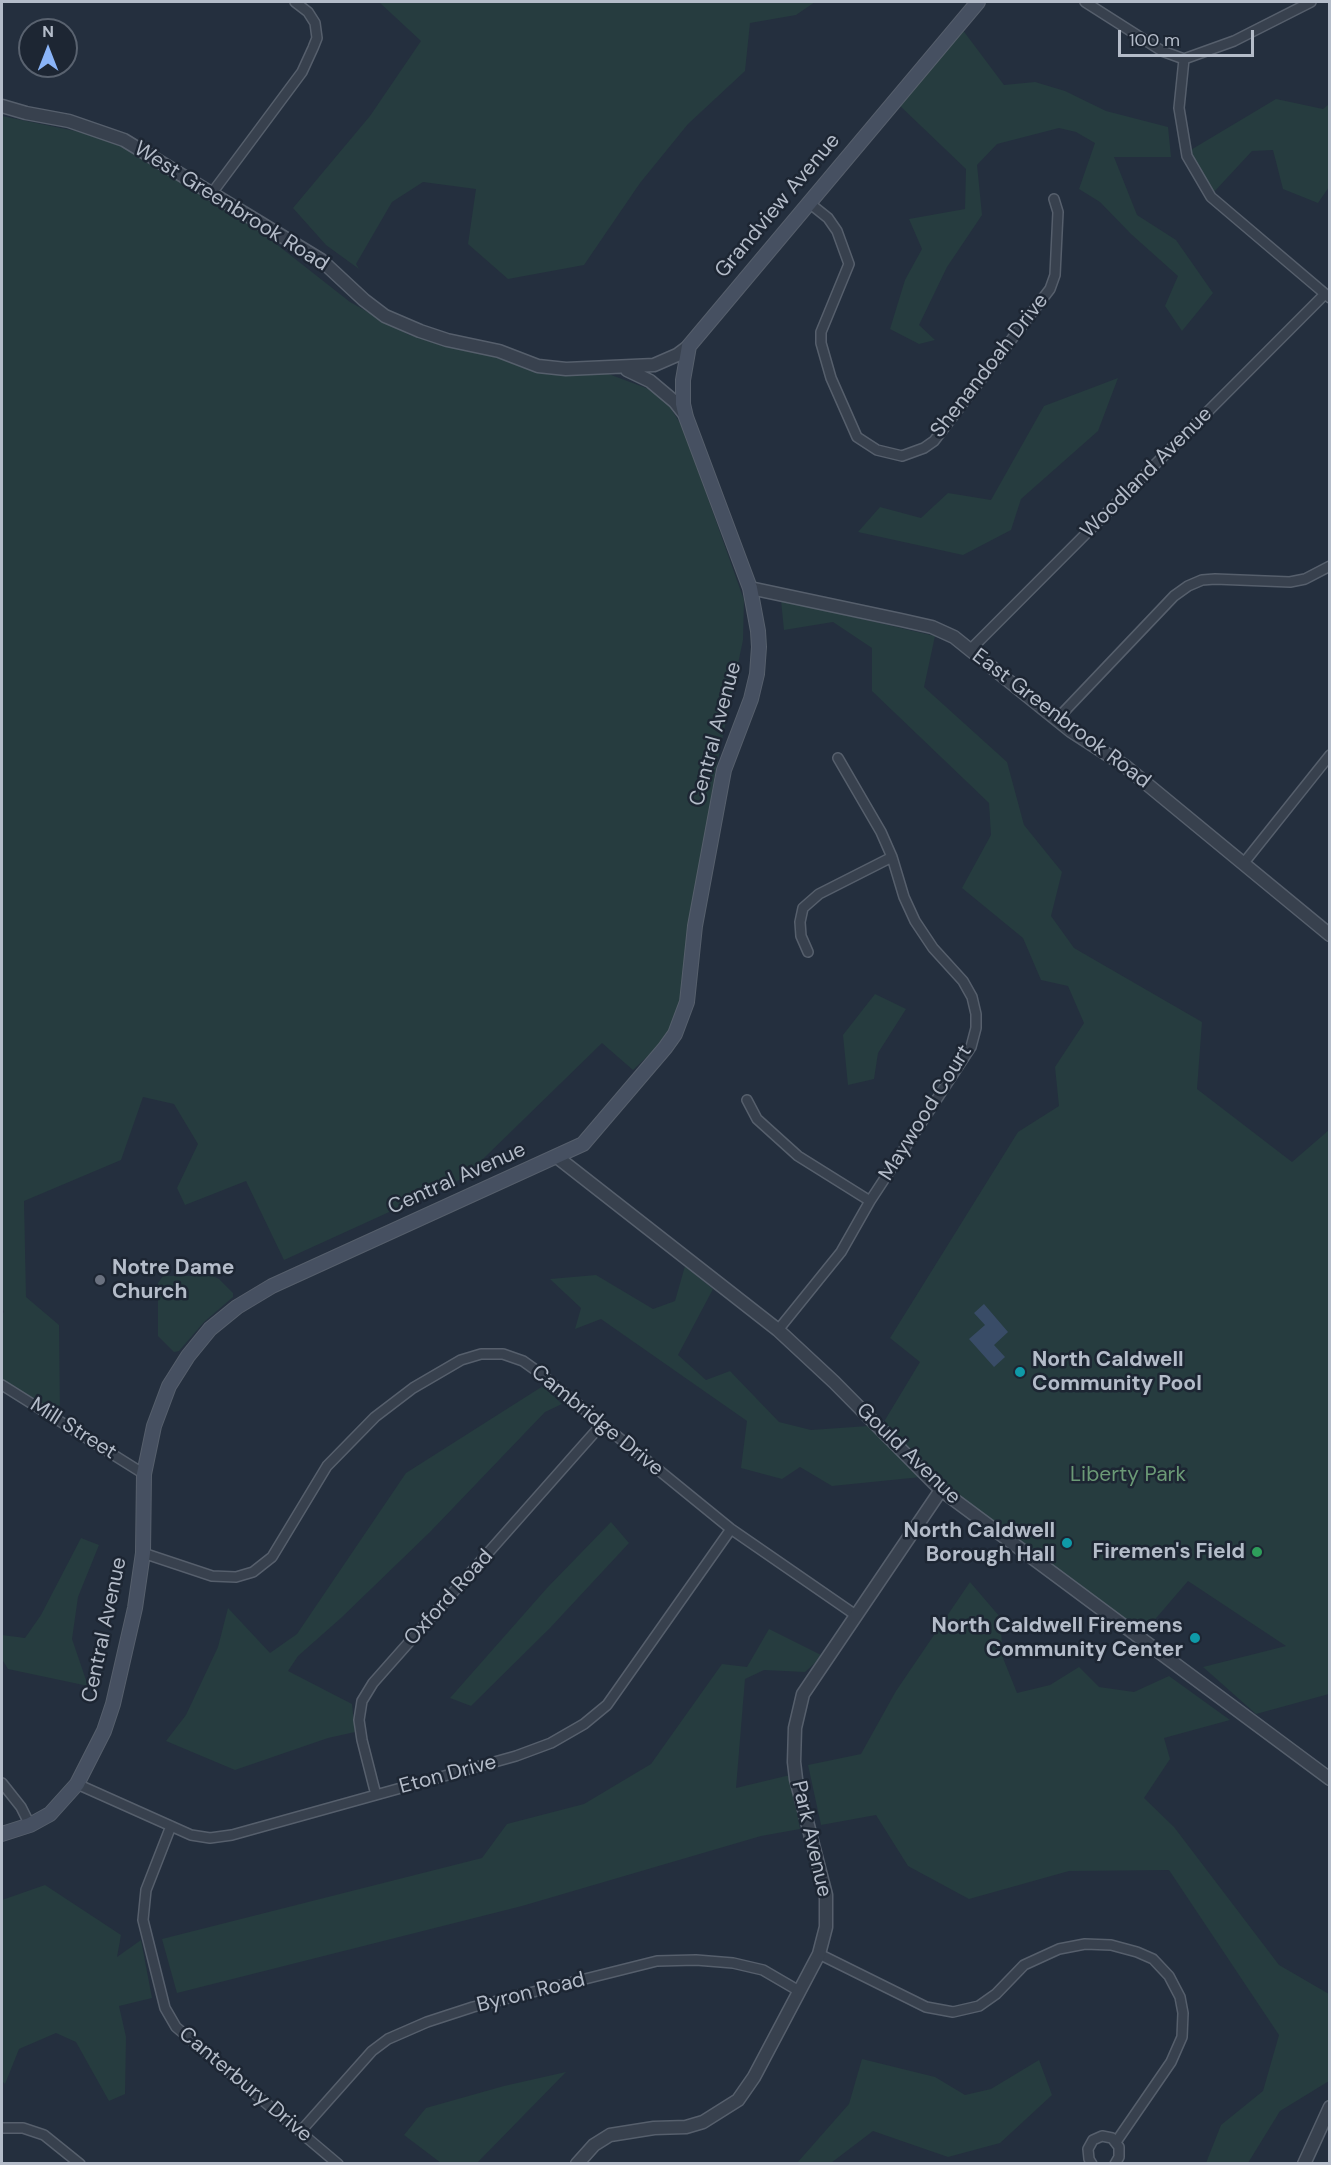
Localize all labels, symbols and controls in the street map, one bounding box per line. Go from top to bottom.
north arrow [18,18,78,78]
scale bar [1121,18,1258,56]
text: N [42,21,54,42]
text: 100 m [1129,28,1180,52]
street label: Grandview Avenue [710,129,846,283]
street label: West Greenbrook Road [129,137,333,277]
street label: Shenandoah Drive [926,289,1054,443]
street label: Woodland Avenue [1076,402,1218,544]
street label: East Greenbrook Road [967,644,1155,794]
street label: Central Avenue [685,659,747,809]
street label: Maywood Court [874,1040,978,1186]
street label: Central Avenue [384,1137,530,1221]
place label: Notre Dame Church [112,1255,234,1305]
marker: Notre Dame Church [93,1273,107,1287]
place label: North Caldwell Community Pool [1032,1347,1202,1397]
street label: Cambridge Drive [526,1360,668,1482]
marker: North Caldwell Community Pool [1013,1365,1027,1379]
street label: Mill Street [25,1393,121,1465]
street label: Gould Avenue [851,1398,965,1510]
park label: Liberty Park [1070,1462,1186,1488]
place label: North Caldwell Borough Hall [903,1518,1055,1568]
marker: North Caldwell Borough Hall [1060,1536,1074,1550]
place label: Firemen's Field [1093,1539,1245,1565]
street label: Oxford Road [399,1545,499,1651]
marker: Firemen's Field [1250,1545,1264,1559]
street label: Central Avenue [77,1555,133,1705]
place label: North Caldwell Firemens Community Center [931,1613,1183,1663]
marker: North Caldwell Firemens Community Center [1188,1631,1202,1645]
street label: Eton Drive [397,1750,499,1800]
street label: Park Avenue [785,1778,837,1900]
street label: Byron Road [474,1967,588,2019]
street label: Canterbury Drive [173,2022,317,2148]

